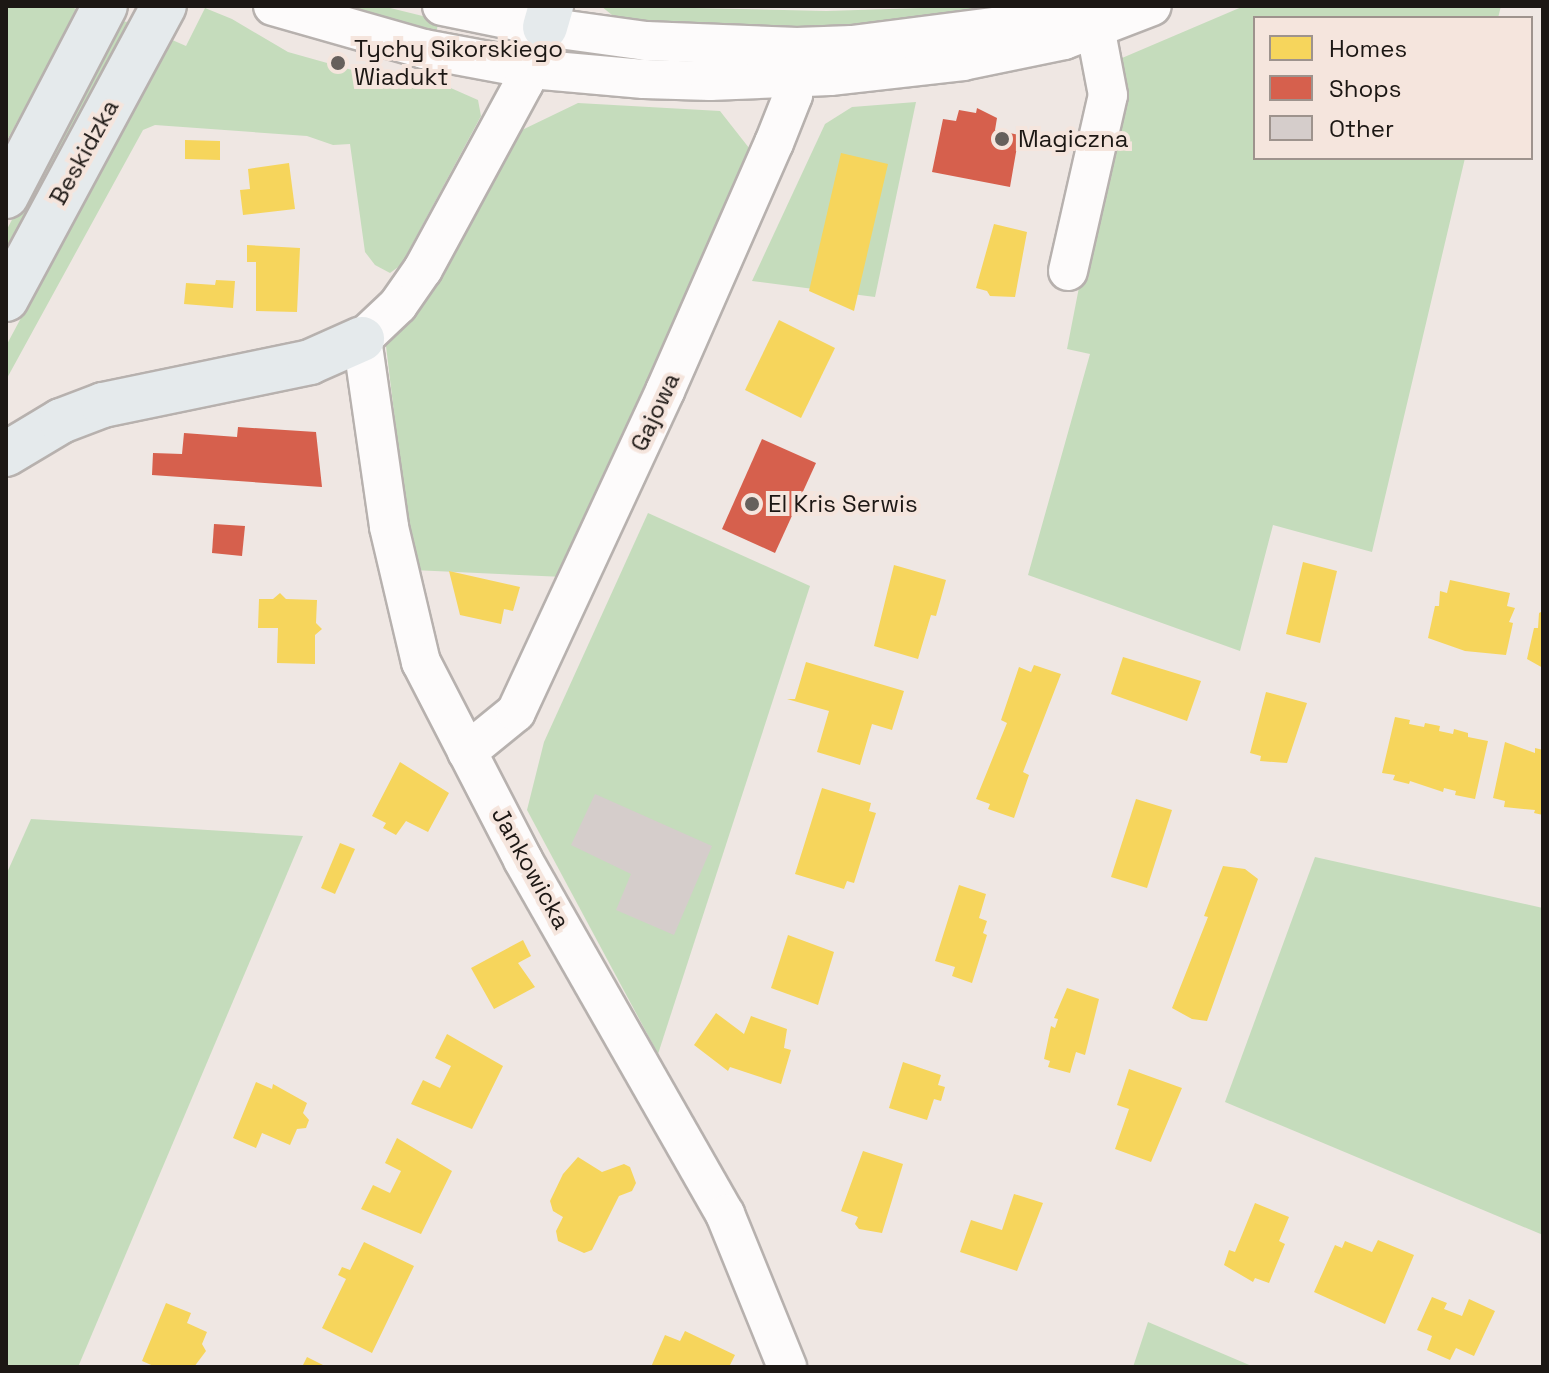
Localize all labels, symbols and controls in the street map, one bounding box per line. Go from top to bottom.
legend [1253,16,1533,160]
text: Homes [1329,33,1407,64]
place label: Tychy Sikorskiego Wiadukt [354,35,563,91]
marker: Tychy Sikorskiego Wiadukt [329,54,347,72]
text: Shops [1329,73,1401,104]
street label: Beskidzka [43,94,125,210]
text: Other [1329,113,1394,144]
place label: Magiczna [1018,125,1128,153]
marker: Magiczna [993,130,1011,148]
street label: Gajowa [624,368,686,456]
place label: El Kris Serwis [768,490,918,518]
marker: El Kris Serwis [743,495,761,513]
street label: Jankowicka [486,802,576,934]

